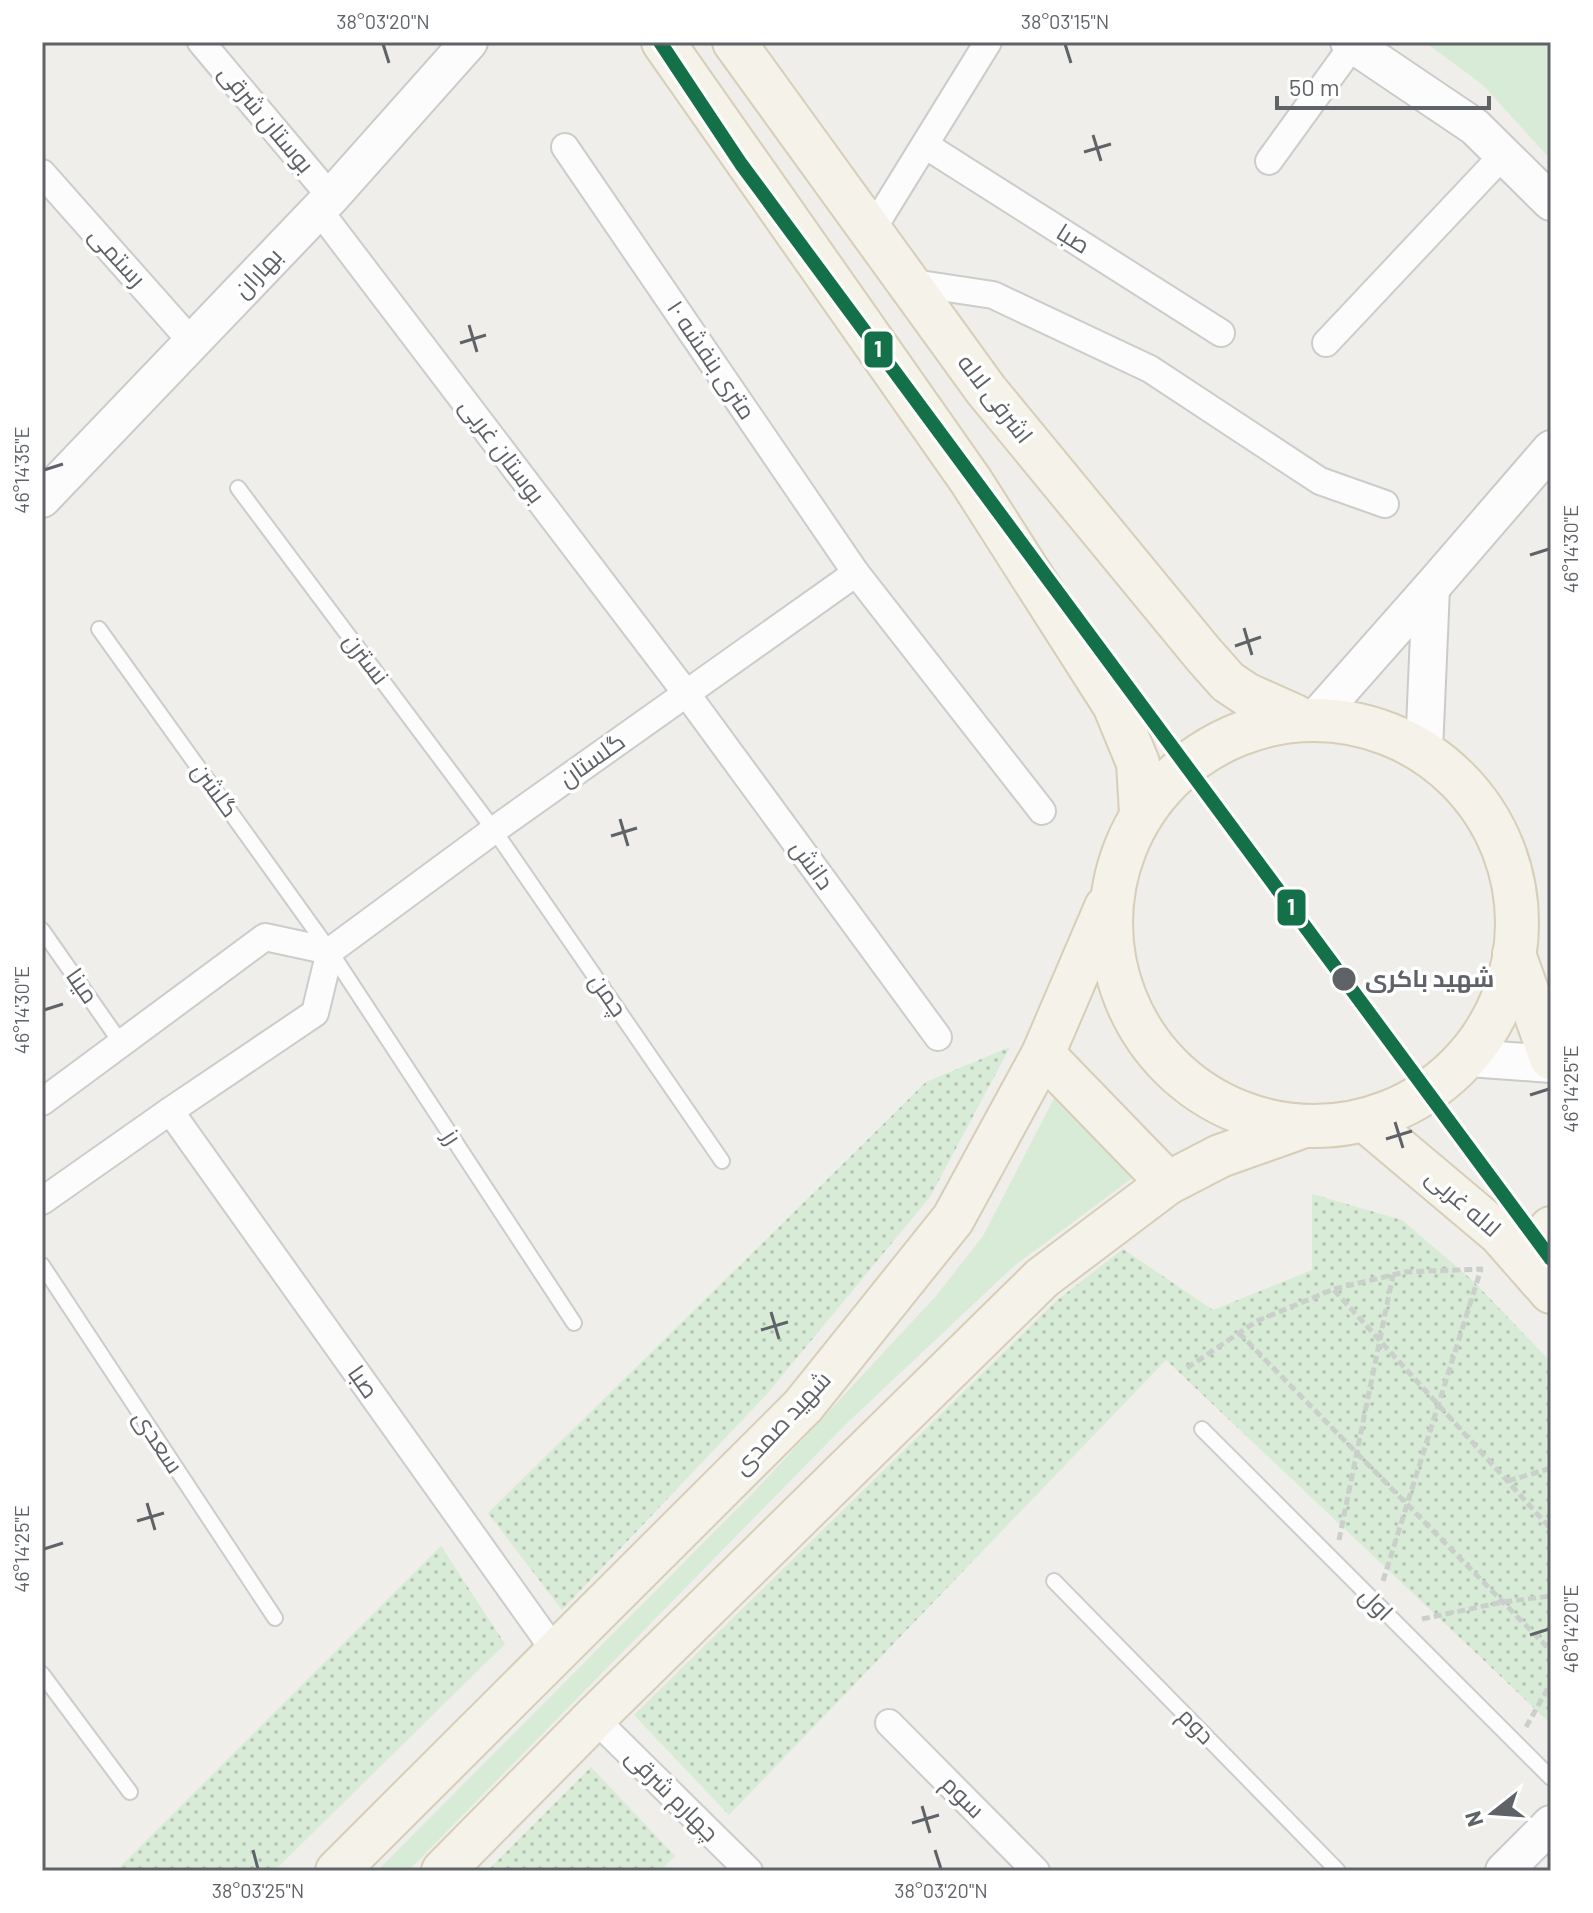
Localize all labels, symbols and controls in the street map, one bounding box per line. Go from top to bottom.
text: 38°03'20"N [336,9,430,33]
text: 38°03'15"N [1021,9,1109,33]
street label: بوستان شرقی [213,58,321,179]
scale bar [1277,60,1489,110]
text: 50 m [1289,72,1340,101]
street label: صبا [1052,216,1096,259]
street label: رستمی [83,220,153,293]
street label: بهاران [226,241,288,304]
street label: ۱۰ متری بنفشه [661,294,763,425]
line badge: 1 [863,330,894,369]
text: 1 [874,335,882,361]
street label: اشرفی لاله [952,348,1040,449]
street label: بوستان غربی [453,392,552,509]
text: 46°14'35"E [9,426,33,514]
text: 46°14'30"E [1558,505,1582,593]
street label: نسترن [338,626,396,690]
street label: گلستان [552,726,630,793]
street label: گلشن [186,756,246,823]
street label: دانش [785,834,841,895]
line badge: 1 [1276,888,1307,927]
text: 1 [1287,893,1295,919]
street label: مینا [61,962,106,1008]
place label: شهید باکری [1365,963,1494,993]
marker: شهید باکری [1330,965,1358,993]
text: 46°14'30"E [9,966,33,1054]
street label: چمن [582,967,634,1023]
text: 46°14'25"E [1558,1045,1582,1133]
street label: رز [437,1121,469,1149]
street label: لاله غربی [1420,1161,1507,1243]
street label: صبا [343,1359,386,1403]
street label: شهید صمدی [726,1364,837,1480]
street label: سعدی [127,1404,190,1479]
text: 46°14'25"E [9,1505,33,1593]
street label: اول [1354,1580,1400,1626]
text: 46°14'20"E [1558,1585,1582,1673]
street label: دوم [1171,1701,1221,1751]
street label: چهارم شرقی [618,1741,726,1849]
street label: سوم [934,1768,992,1826]
north arrow [1453,1773,1533,1853]
text: N [1458,1808,1487,1830]
text: 38°03'25"N [212,1878,304,1902]
text: 38°03'20"N [894,1878,988,1902]

